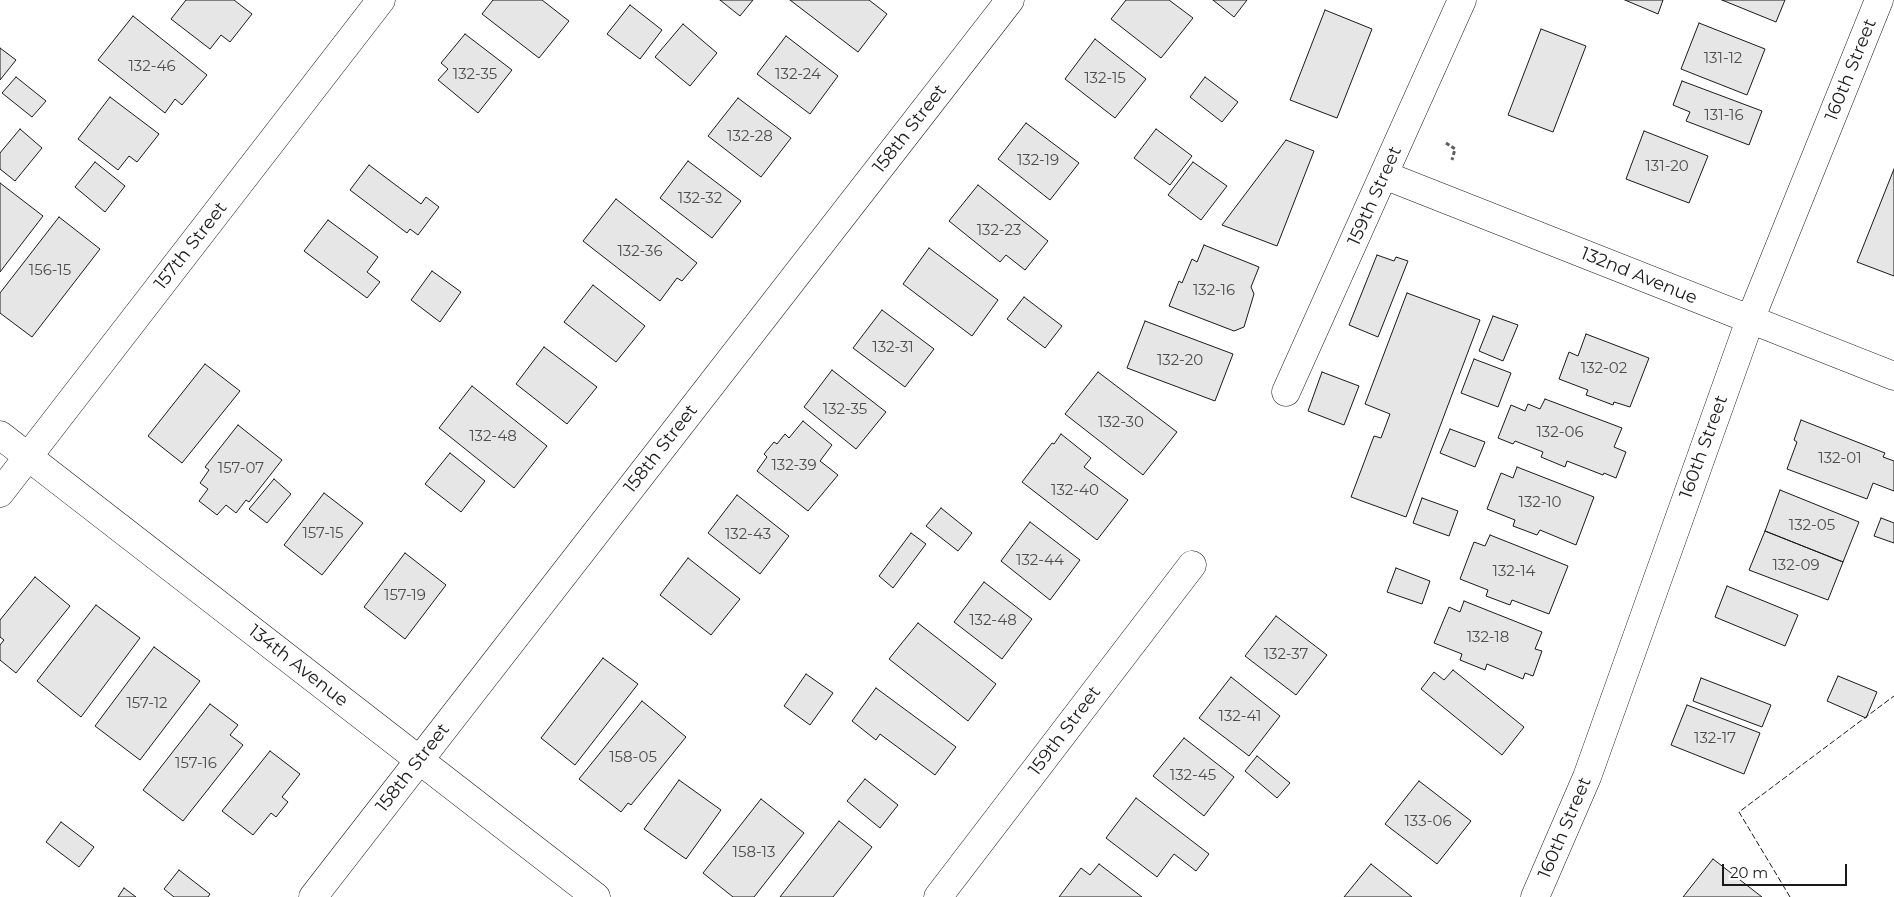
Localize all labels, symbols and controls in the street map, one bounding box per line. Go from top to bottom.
street label: 160th Street [1821,16,1881,124]
house number: 131-12 [1704,50,1742,68]
house number: 132-46 [128,58,176,76]
house number: 132-35 [453,66,497,84]
house number: 132-24 [775,66,821,84]
house number: 132-15 [1084,70,1126,88]
street label: 158th Street [869,80,951,178]
house number: 131-16 [1704,107,1744,125]
house number: 132-28 [727,128,773,146]
street label: 159th Street [1343,143,1407,249]
house number: 132-19 [1017,152,1059,170]
house number: 131-20 [1645,158,1689,176]
house number: 132-32 [678,190,722,208]
street label: 157th Street [150,198,232,294]
house number: 132-23 [977,222,1021,240]
house number: 132-36 [617,243,663,261]
street label: 132nd Avenue [1578,243,1700,309]
house number: 156-15 [29,262,71,280]
house number: 132-16 [1193,282,1235,300]
house number: 132-31 [872,339,914,357]
house number: 132-20 [1157,352,1203,370]
house number: 132-02 [1581,360,1627,378]
street label: 160th Street [1675,392,1733,502]
street label: 158th Street [620,400,702,498]
house number: 132-35 [823,401,867,419]
house number: 132-30 [1098,414,1144,432]
house number: 132-06 [1536,424,1584,442]
house number: 132-48 [469,428,517,446]
house number: 132-01 [1818,450,1862,468]
house number: 132-39 [771,457,817,475]
house number: 157-07 [218,460,264,478]
house number: 132-40 [1051,482,1099,500]
house number: 132-10 [1518,494,1562,512]
house number: 132-05 [1789,517,1835,535]
house number: 157-15 [302,525,344,543]
house number: 132-43 [725,526,771,544]
house number: 132-44 [1016,552,1064,570]
house number: 132-09 [1772,557,1820,575]
house number: 132-14 [1492,563,1536,581]
house number: 157-19 [384,587,426,605]
house number: 132-48 [969,612,1017,630]
street label: 134th Avenue [244,620,352,712]
house number: 132-18 [1467,629,1509,647]
house number: 132-37 [1264,646,1308,664]
street label: 159th Street [1024,682,1106,780]
house number: 157-12 [126,695,168,713]
house number: 132-41 [1218,708,1262,726]
street label: 158th Street [372,719,454,817]
house number: 132-17 [1694,730,1736,748]
house number: 158-05 [609,749,657,767]
house number: 157-16 [175,755,217,773]
house number: 132-45 [1170,767,1216,785]
street label: 160th Street [1534,774,1596,882]
house number: 133-06 [1404,813,1452,831]
house number: 158-13 [733,844,775,862]
scale bar [1724,854,1849,886]
text: 20 m [1730,863,1768,882]

